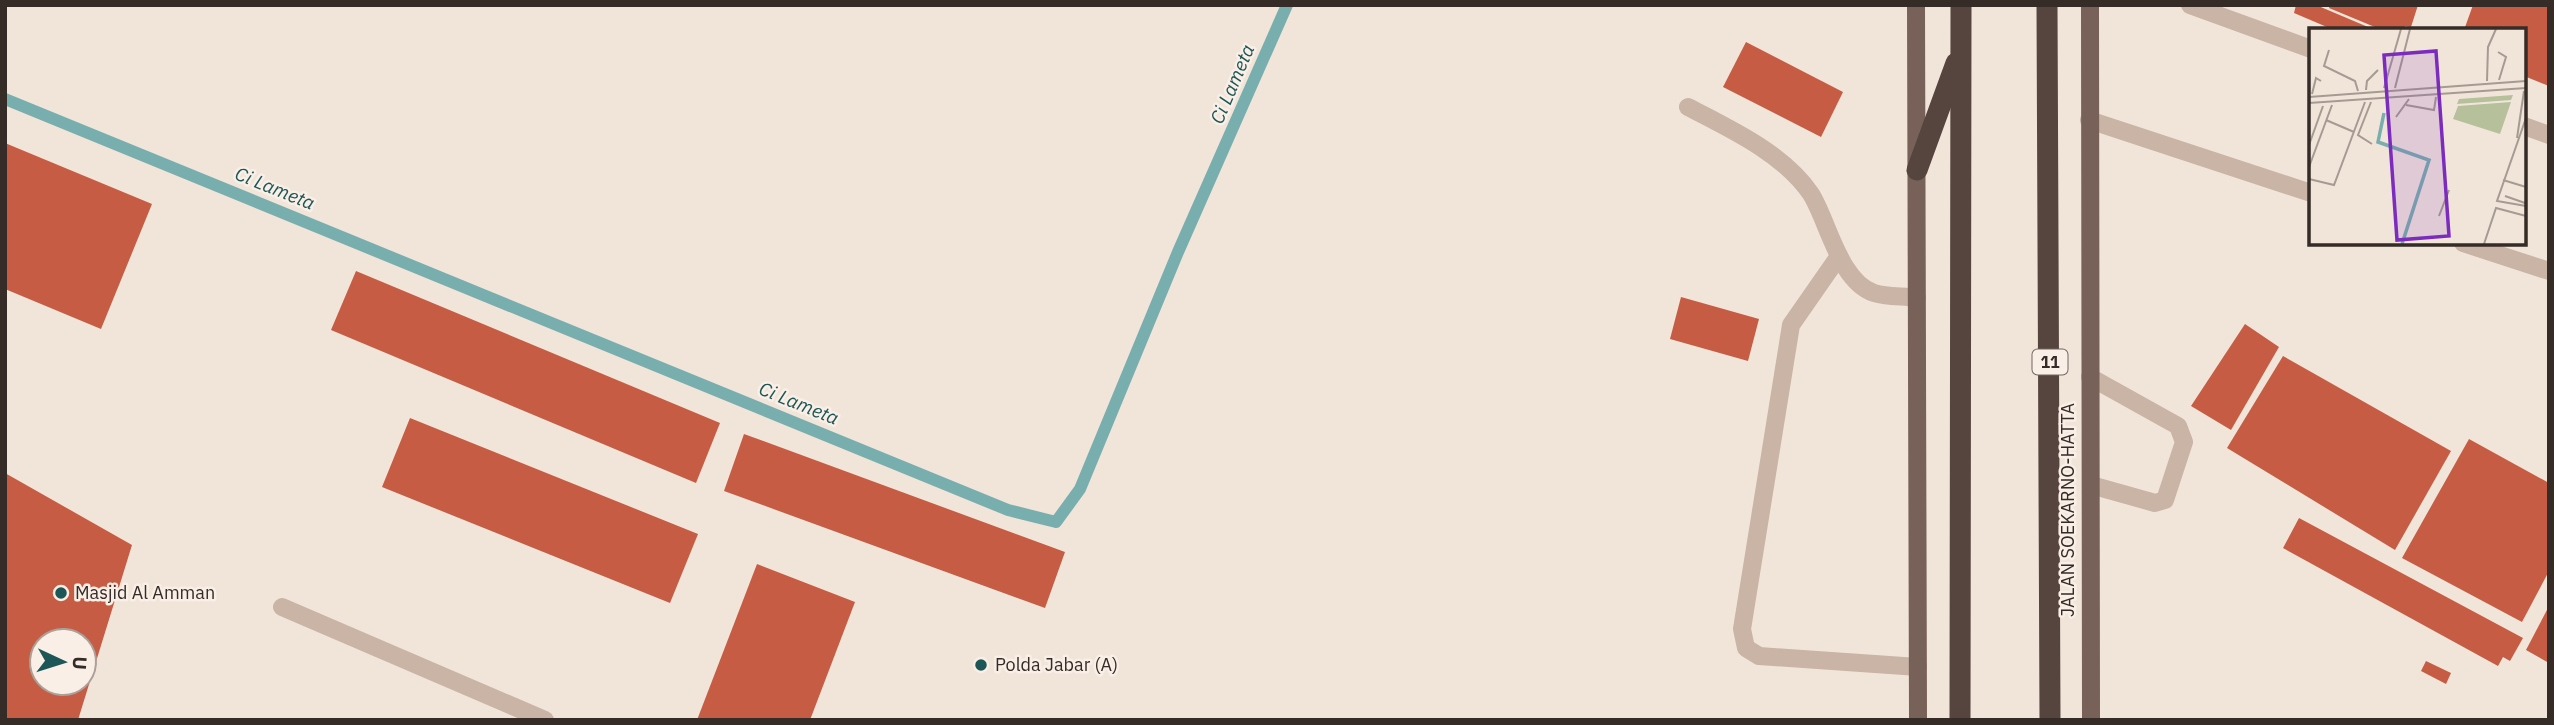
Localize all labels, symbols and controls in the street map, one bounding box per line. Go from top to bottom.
inset map [2309,28,2526,245]
water label: Ci Lameta [1205,41,1259,127]
water label: Ci Lameta [232,161,318,215]
road number: 11 [2032,350,2068,374]
water label: Ci Lameta [756,376,842,430]
street label: JALAN SOEKARNO-HATTA [2056,403,2079,617]
place label: Masjid Al Amman [75,581,215,604]
marker: Masjid Al Amman [53,585,69,601]
north arrow [28,627,98,697]
place label: Polda Jabar (A) [995,653,1118,676]
text: U [68,656,92,671]
marker: Polda Jabar (A) [973,657,989,673]

